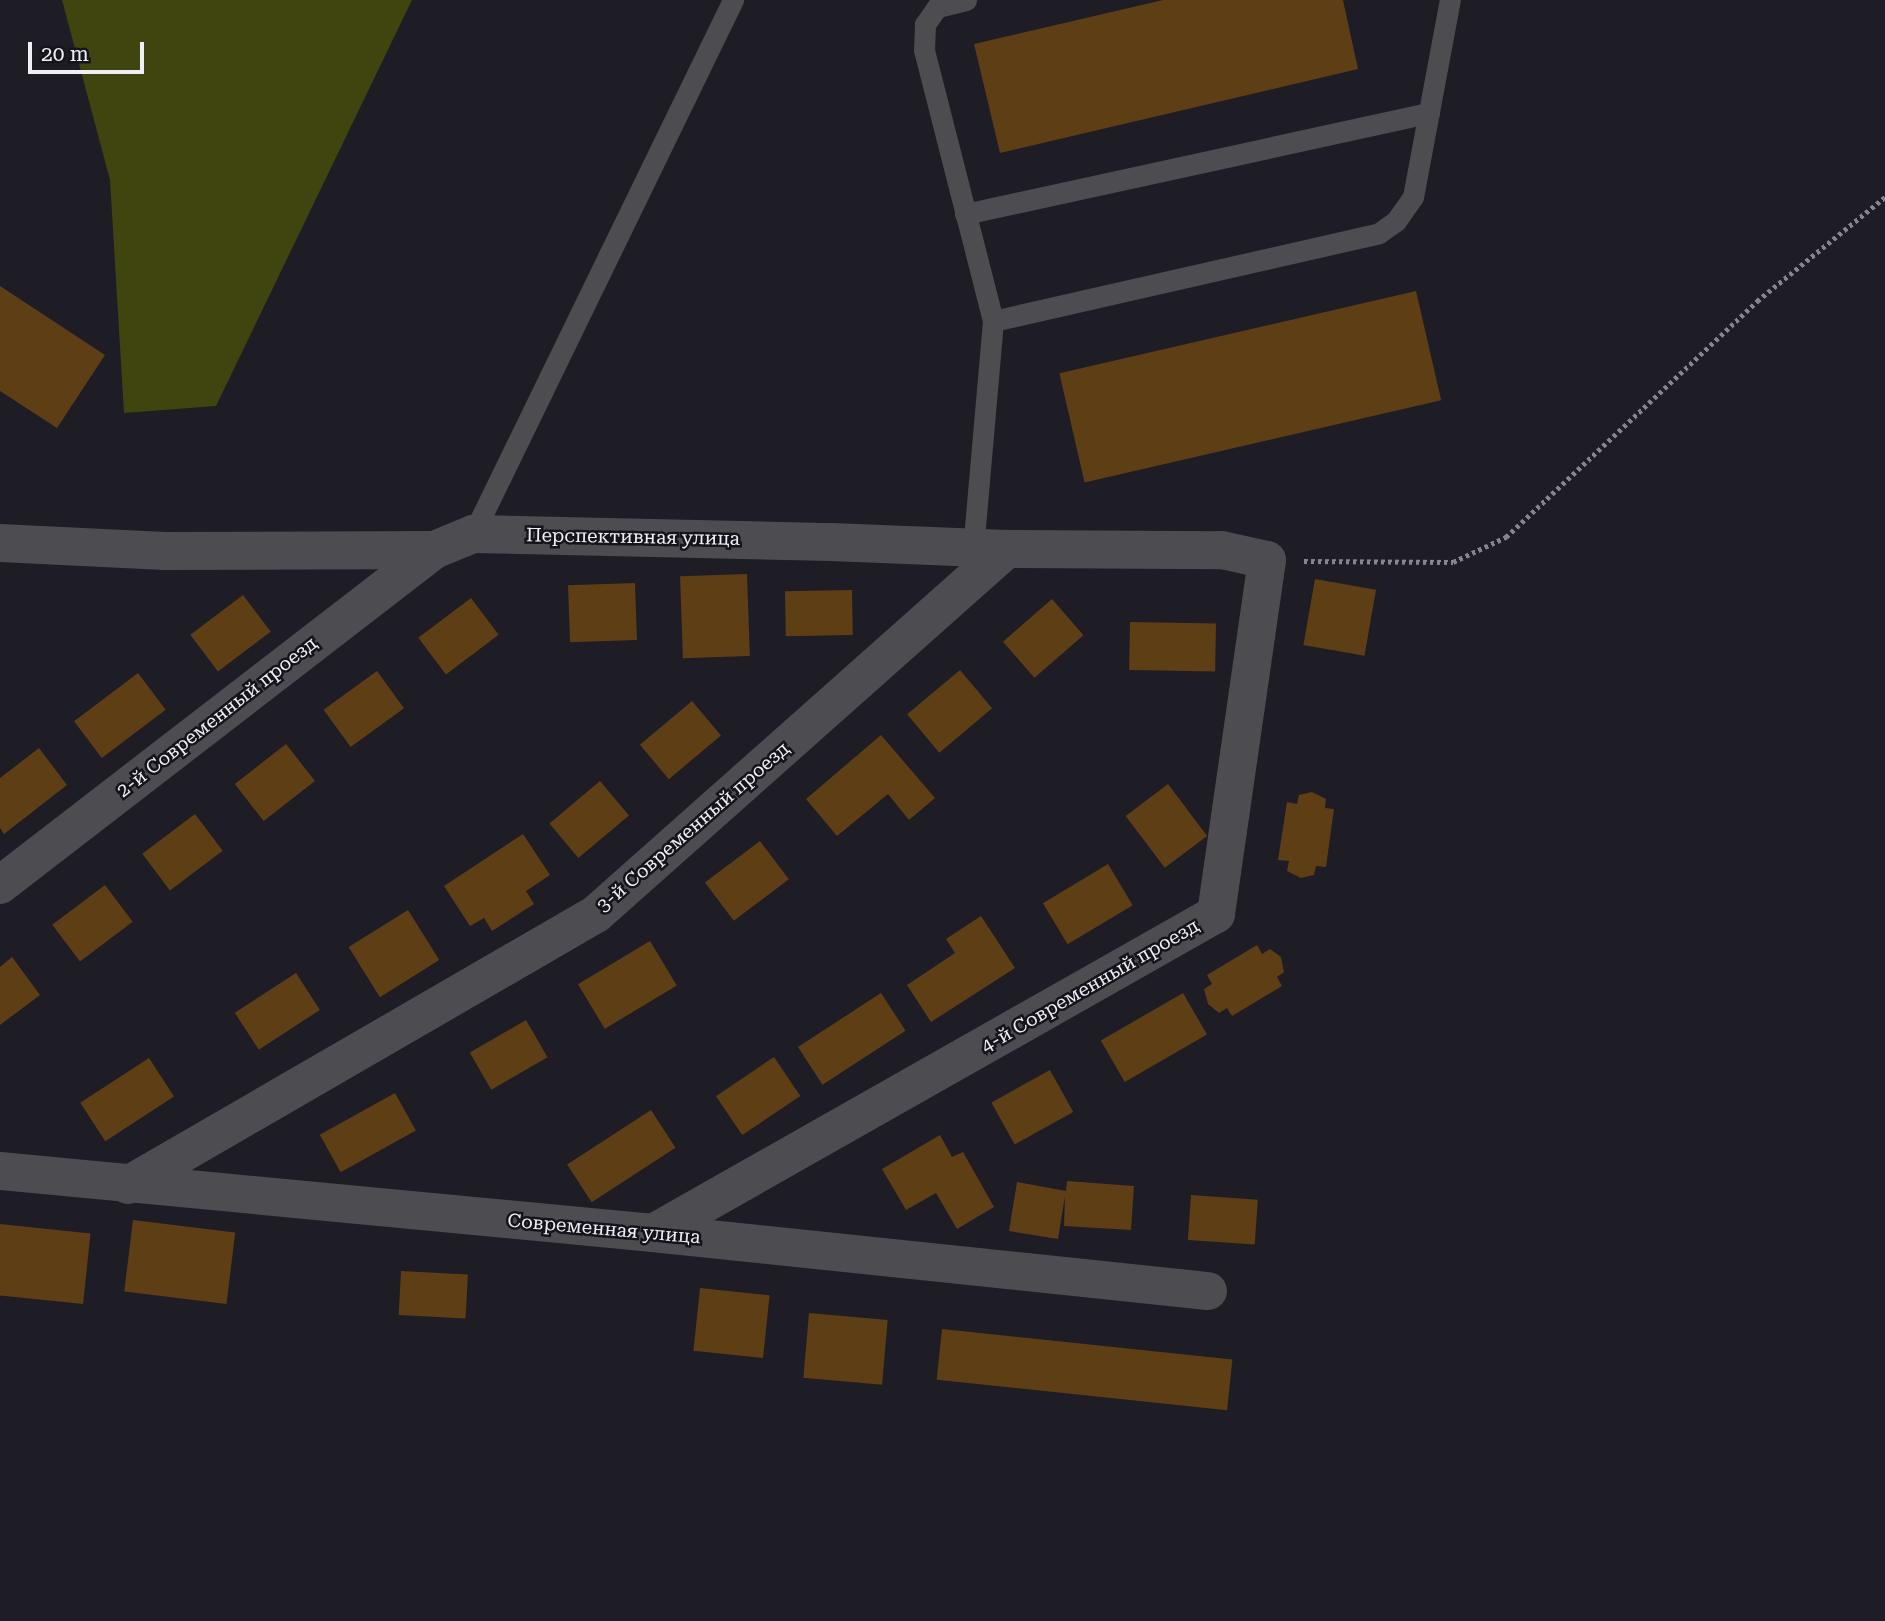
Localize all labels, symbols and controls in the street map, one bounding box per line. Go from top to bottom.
scale bar [32,28,147,72]
text: 20 m [41,42,89,66]
street label: Перспективная улица [526,524,740,550]
street label: 2-й Современный проезд [112,632,322,802]
street label: 3-й Современный проезд [592,737,794,917]
street label: 4-й Современный проезд [977,914,1203,1058]
street label: Современная улица [507,1209,701,1249]

